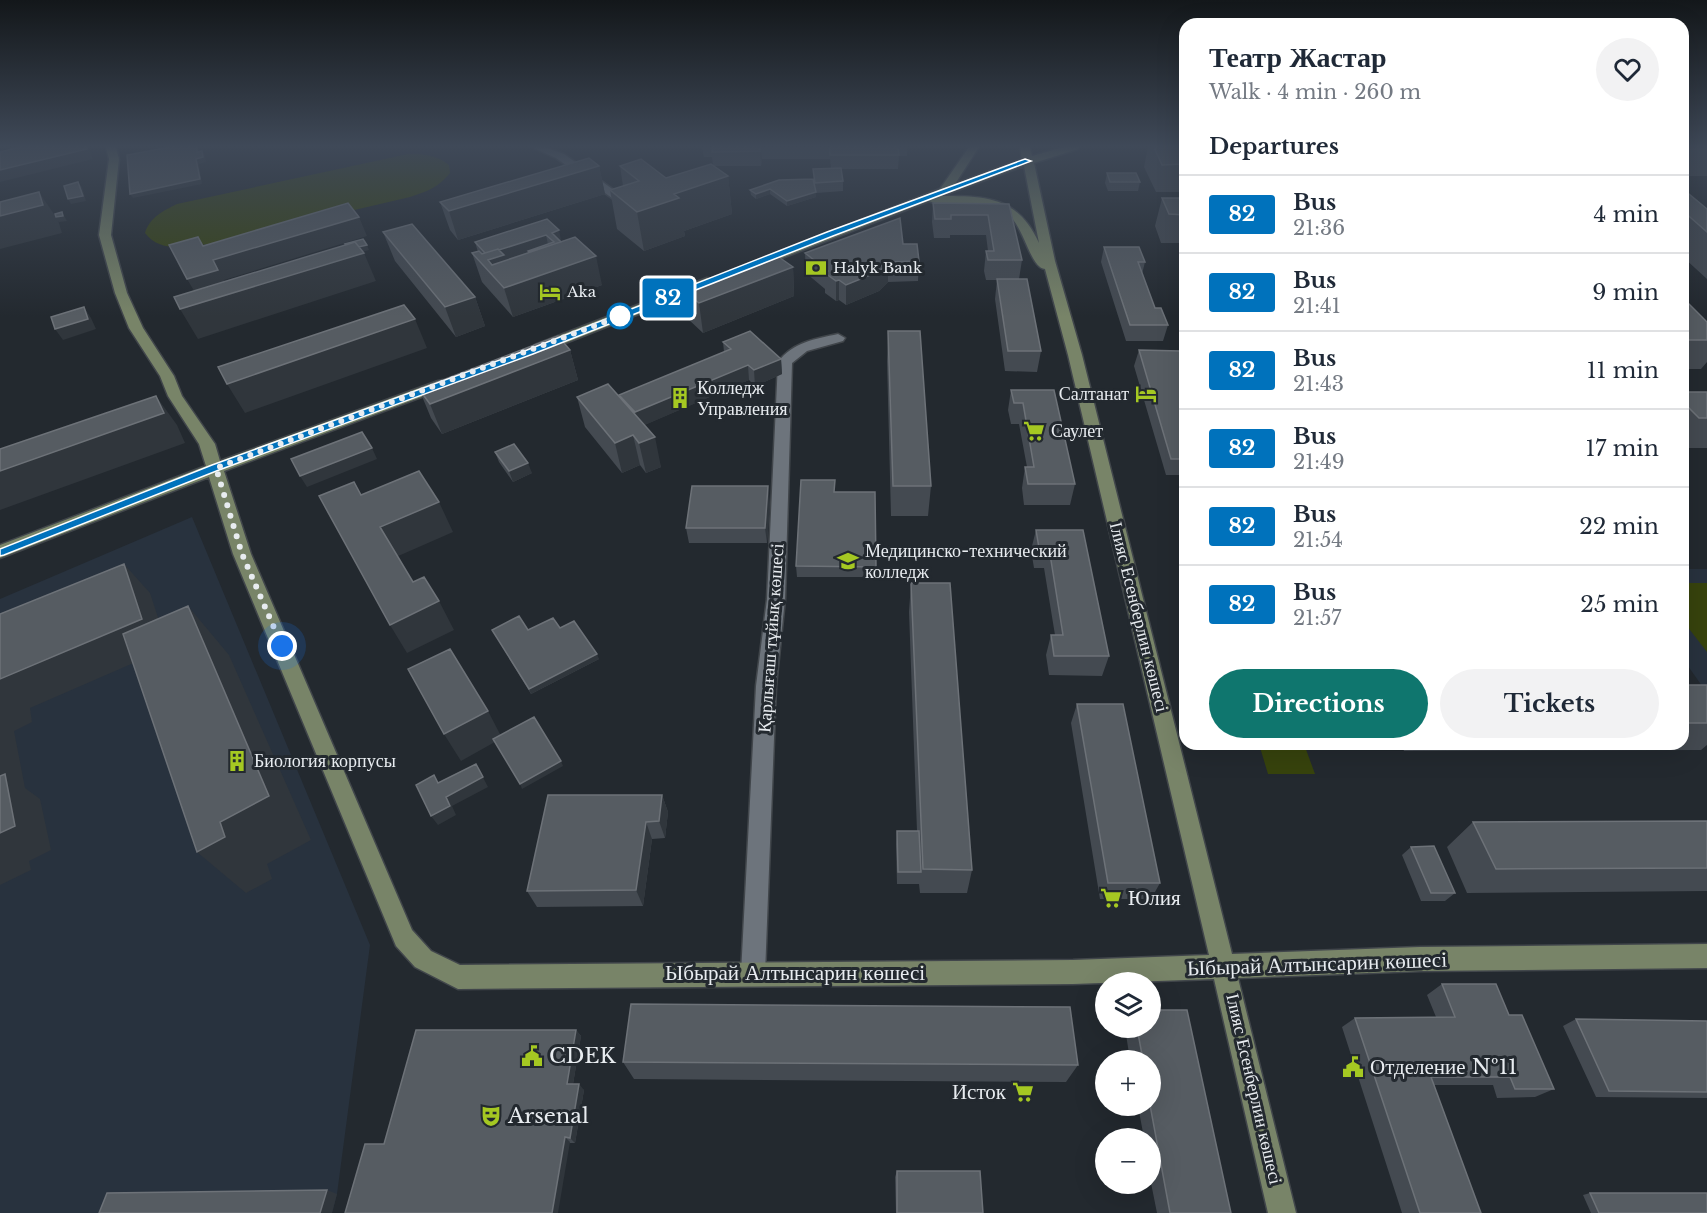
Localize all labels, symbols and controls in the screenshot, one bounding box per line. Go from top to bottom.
button: heart [1596,38,1659,101]
text: Театр Жастар [1209,40,1387,75]
text: Walk · 4 min · 260 m [1209,80,1421,104]
text: Departures [1209,133,1339,160]
text: Bus [1293,189,1336,216]
text: 82 [1228,201,1256,227]
text: 4 min [1594,201,1659,228]
text: 21:36 [1293,216,1345,240]
bank icon: Halyk Bank [804,256,828,280]
place label: Halyk Bank [833,258,923,277]
text: Bus [1293,267,1336,294]
line badge: 82 [641,278,695,318]
text: 82 [1228,279,1256,305]
text: 9 min [1592,279,1659,306]
hotel icon: Aka [538,280,562,304]
place label: Aka [566,282,597,301]
text: 82 [654,285,682,311]
text: 21:41 [1293,294,1341,318]
unlabelled marker [607,303,633,329]
text: Bus [1293,345,1336,372]
text: 82 [1228,357,1256,383]
text: 11 min [1587,357,1659,384]
text: 21:43 [1293,372,1344,396]
place label: Колледж Управления [697,377,788,420]
hotel icon: Салтанат [1134,382,1158,406]
place label: Салтанат [1059,383,1129,405]
building icon: Колледж Управления [668,386,692,410]
supermarket icon: Саулет [1022,419,1046,443]
place label: Саулет [1051,420,1103,442]
text: Bus [1293,423,1336,450]
text: 82 [1228,435,1256,461]
text: 17 min [1586,435,1659,462]
text: 21:49 [1293,450,1345,474]
text: Bus [1293,501,1336,528]
text: 82 [1228,513,1256,539]
text: 22 min [1579,513,1659,540]
street label: Ілияс Есенберлин көшесі [1105,520,1173,714]
text: 21:54 [1293,528,1343,552]
place label: Медицинско-технический колледж [865,540,1067,583]
street label: Қарлығаш тұйық көшесі [753,543,789,733]
school or university icon: Медицинско-технический колледж [836,549,860,573]
text: Bus [1293,579,1336,606]
text: 82 [1228,591,1256,617]
text: 25 min [1580,591,1659,618]
text: 21:57 [1293,606,1341,630]
your location [267,631,297,661]
button: Directions [1209,669,1428,738]
button: Tickets [1440,669,1659,738]
building icon: Биология корпусы [225,749,249,773]
place label: Биология корпусы [254,750,396,772]
place label: Юлия [1128,885,1181,911]
supermarket icon: Юлия [1099,886,1123,910]
street label: Ыбырай Алтынсарин көшесі [1187,946,1448,982]
street label: Ыбырай Алтынсарин көшесі [665,960,925,986]
map controls [1095,972,1161,1194]
button: layers [1095,972,1161,1038]
street label: Ілияс Есенберлин көшесі [1221,992,1287,1186]
place label: CDEK [549,1043,616,1069]
public building icon: CDEK [520,1044,544,1068]
button: + [1095,1050,1161,1116]
place label: Отделение №11 [1370,1054,1517,1080]
public building icon: Отделение №11 [1341,1055,1365,1079]
place label: Исток [952,1079,1007,1105]
supermarket icon: Исток [1011,1080,1035,1104]
place label: Arsenal [507,1103,589,1129]
theatre icon: Arsenal [479,1104,503,1128]
button: − [1095,1128,1161,1194]

